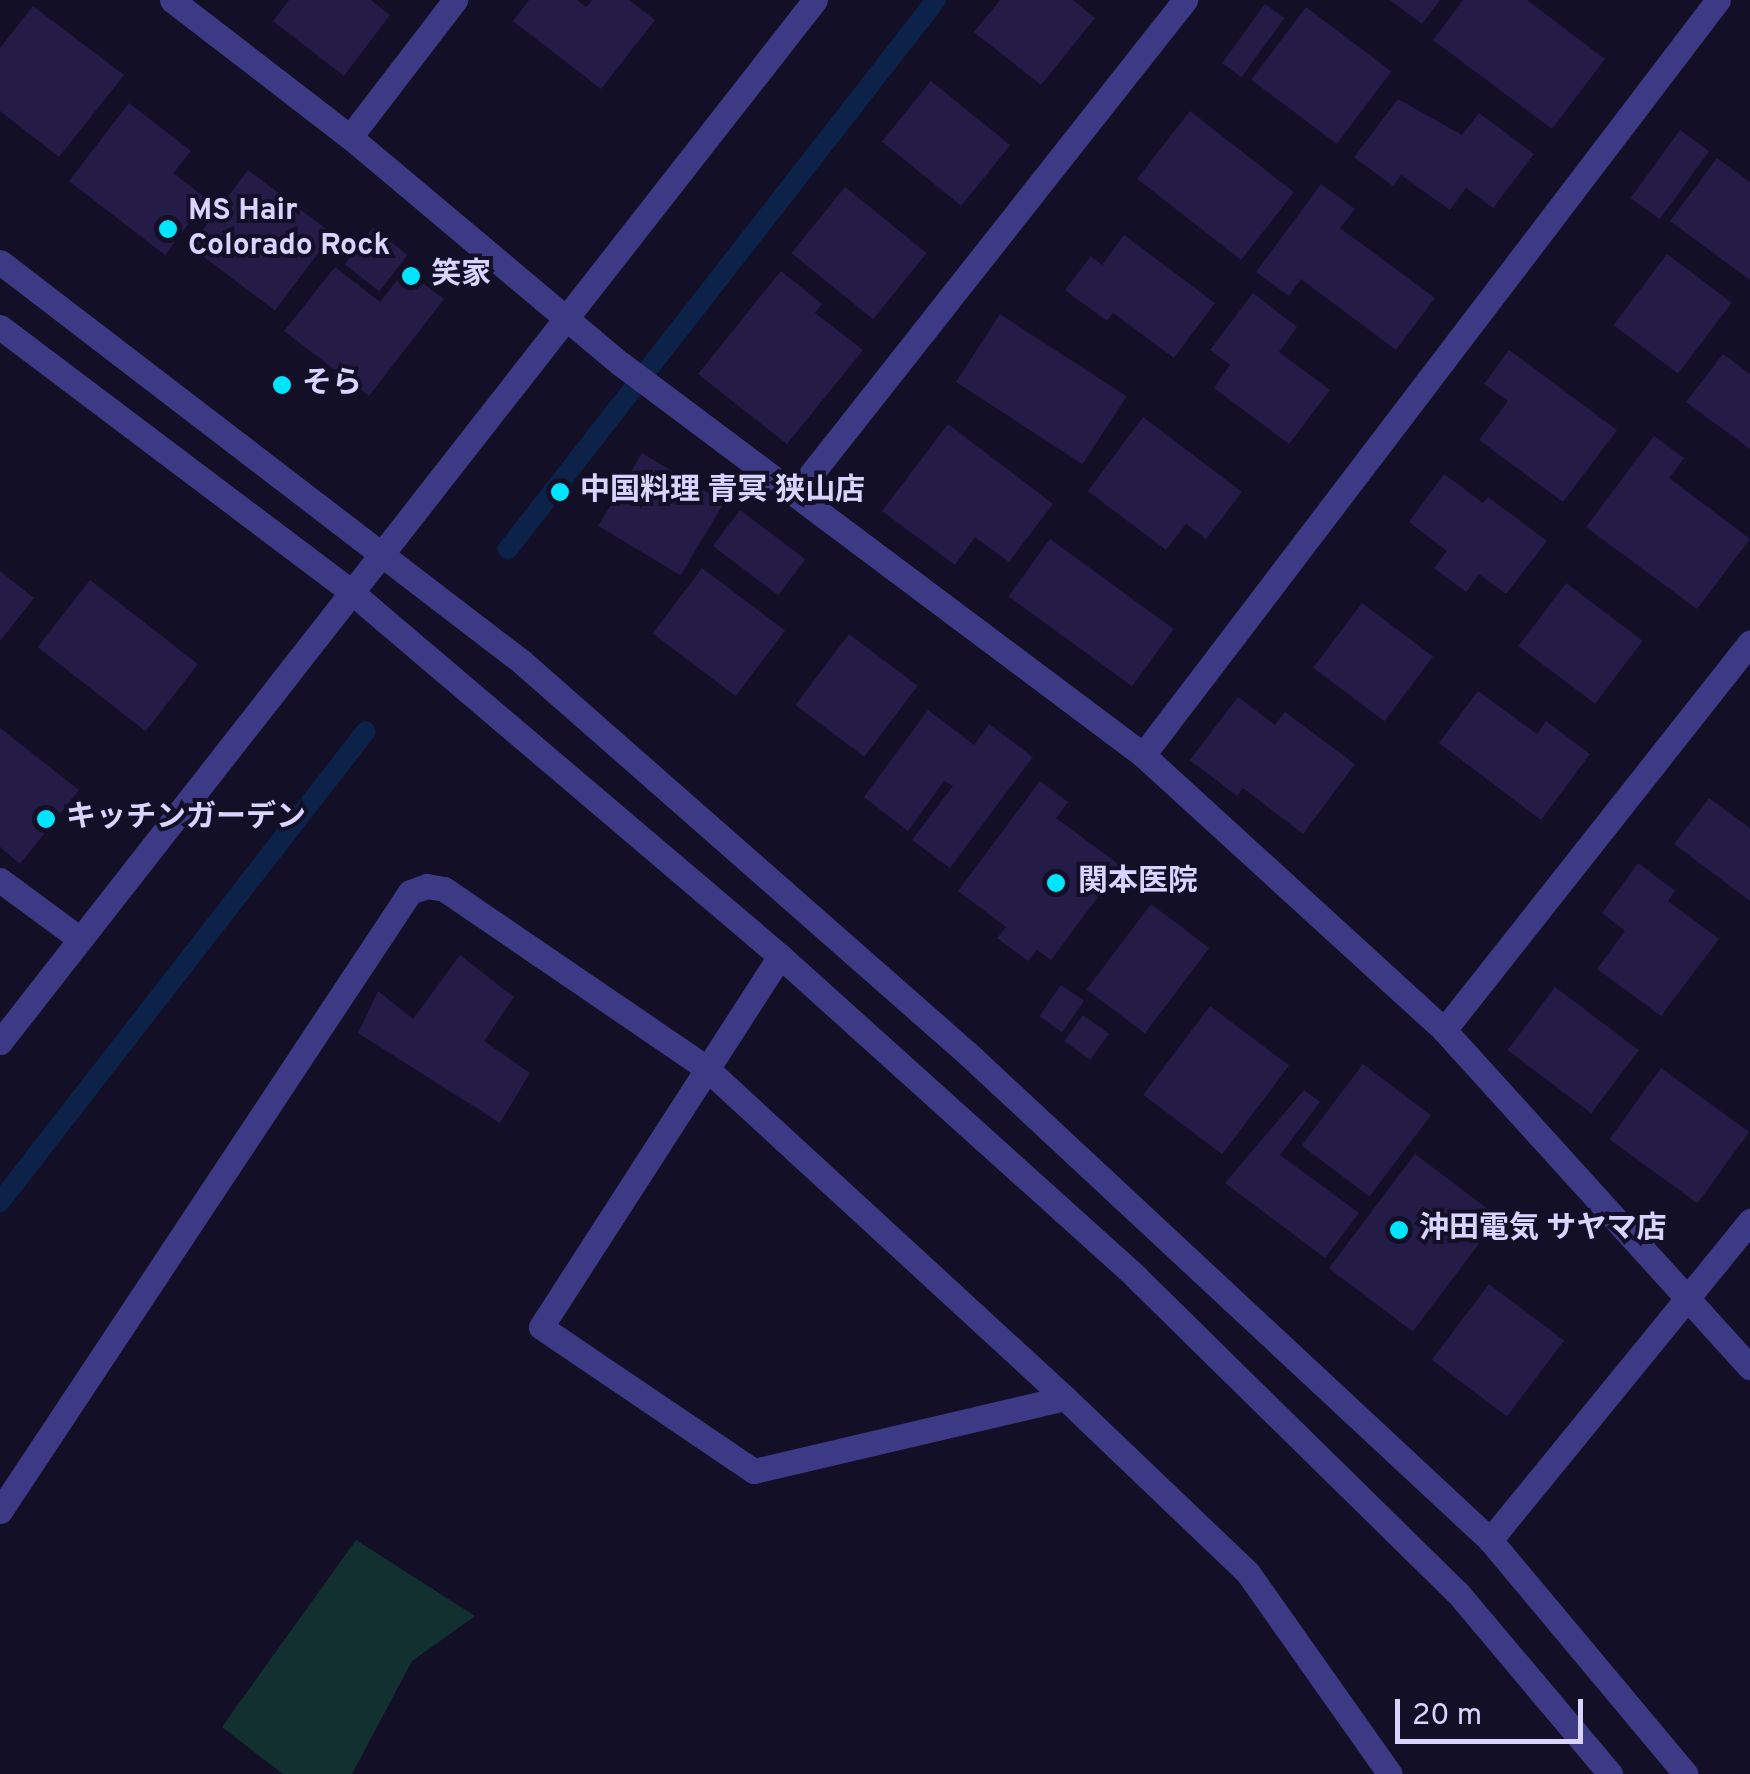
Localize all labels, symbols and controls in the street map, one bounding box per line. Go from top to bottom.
place label: MS Hair Colorado Rock [188,194,390,264]
marker: MS Hair Colorado Rock [157,218,179,240]
place label: 笑家 [431,258,491,294]
marker: 笑家 [400,265,422,287]
place label: そら [302,367,362,403]
marker: そら [271,374,293,396]
place label: 中国料理 青冥 狭山店 [580,474,865,510]
marker: 中国料理 青冥 狭山店 [549,481,571,503]
place label: キッチンガーデン [66,801,306,837]
marker: キッチンガーデン [35,808,57,830]
place label: 関本医院 [1078,865,1198,901]
marker: 関本医院 [1043,870,1069,896]
place label: 沖田電気 サヤマ店 [1419,1212,1666,1248]
marker: 沖田電気 サヤマ店 [1388,1219,1410,1241]
scale bar [1400,1679,1588,1741]
text: 20 m [1412,1698,1482,1735]

